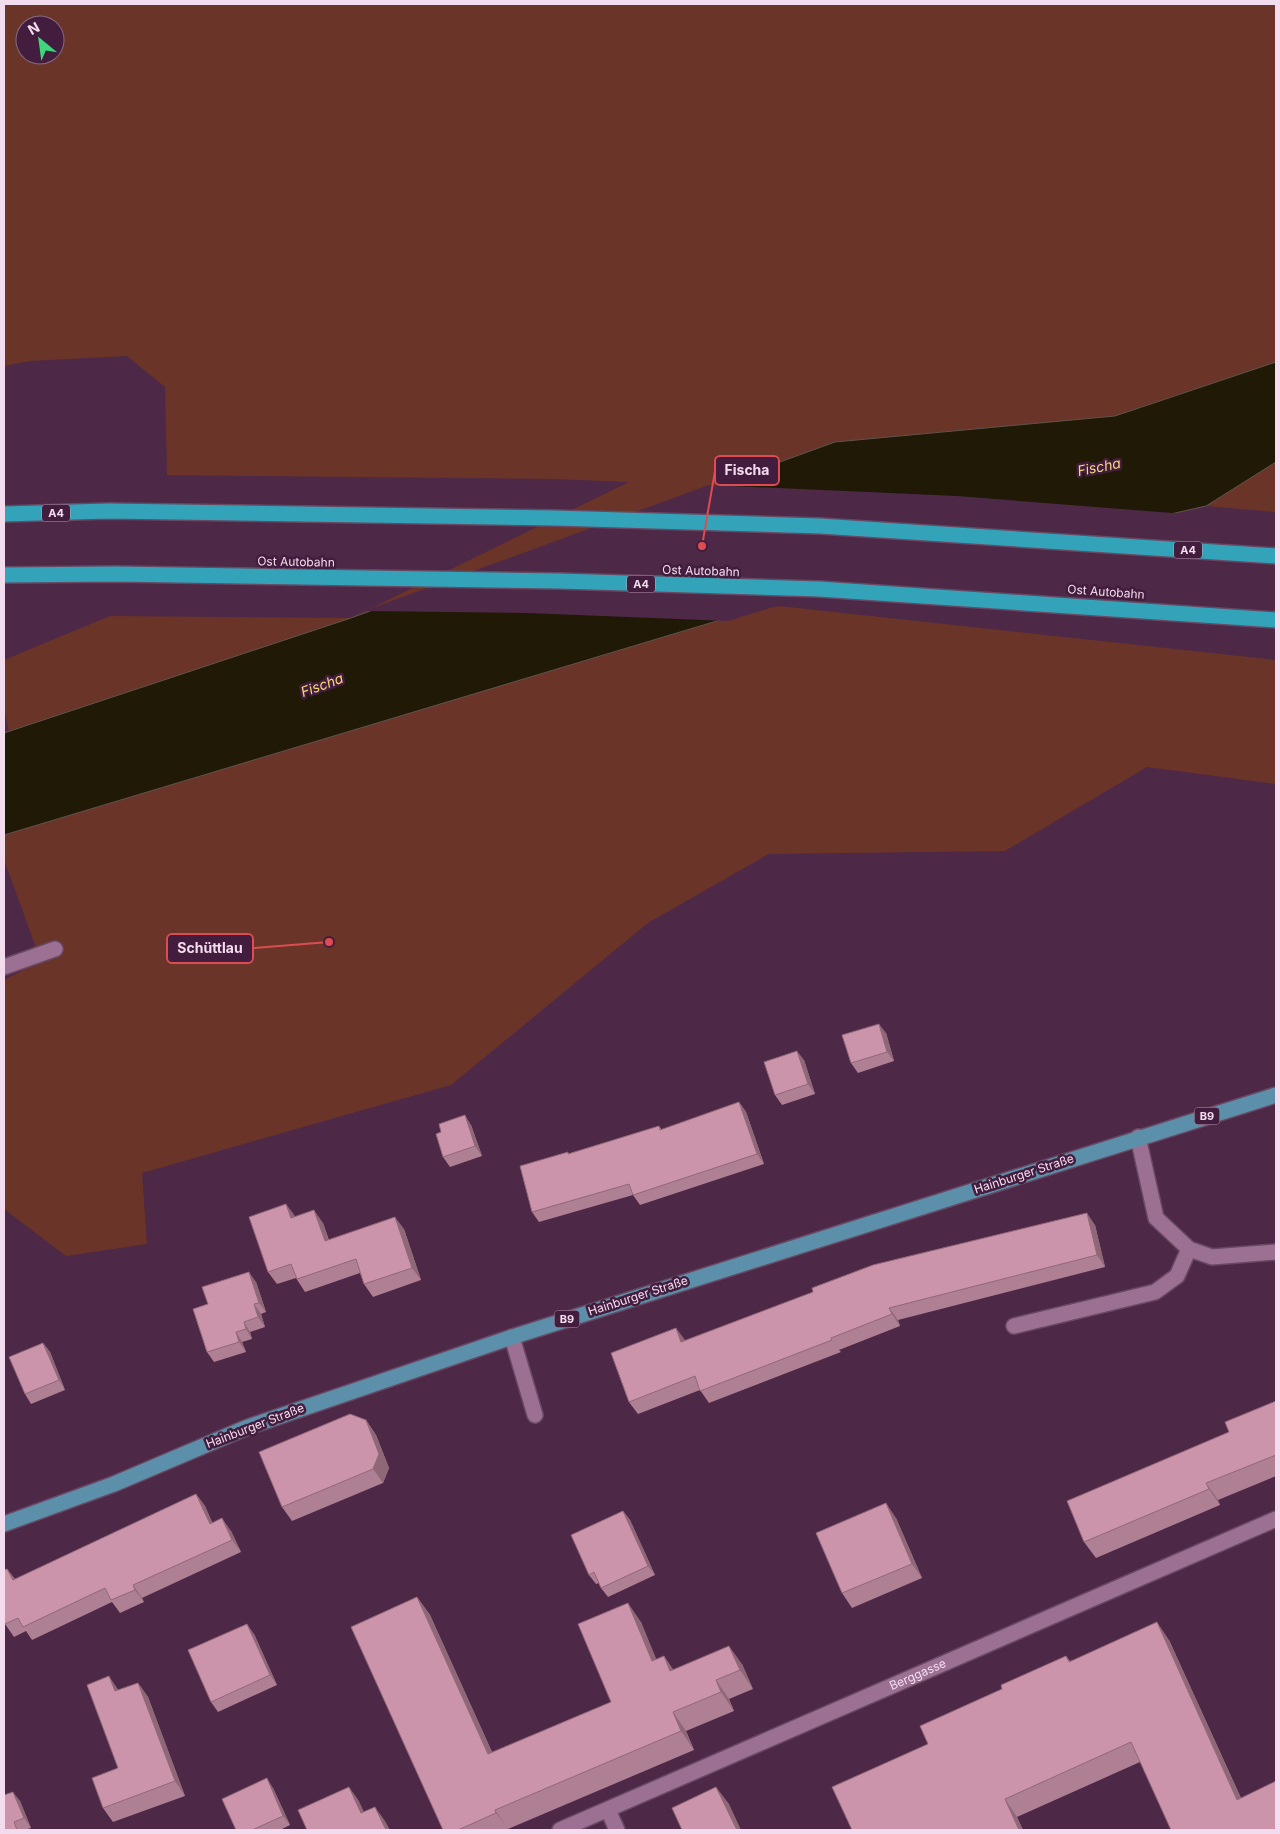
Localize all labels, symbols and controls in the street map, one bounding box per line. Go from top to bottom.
north arrow [15,15,65,65]
text: N [25,18,42,38]
water label: Fischa [1076,454,1122,479]
callout: Fischa [715,456,779,485]
text: Fischa [725,461,769,478]
road number: A4 [42,504,70,522]
road number: A4 [1174,542,1202,558]
street label: Ost Autobahn [257,553,335,570]
street label: Ost Autobahn [662,562,740,579]
road number: A4 [627,576,655,592]
street label: Ost Autobahn [1067,581,1145,602]
water label: Fischa [298,669,346,700]
callout: Schüttlau [167,934,253,963]
text: Schüttlau [177,939,243,956]
road number: B9 [1194,1108,1220,1124]
street label: Hainburger Straße [972,1150,1076,1197]
street label: Hainburger Straße [586,1272,690,1319]
road number: B9 [554,1310,580,1328]
street label: Hainburger Straße [204,1400,306,1451]
street label: Berggasse [887,1655,948,1693]

